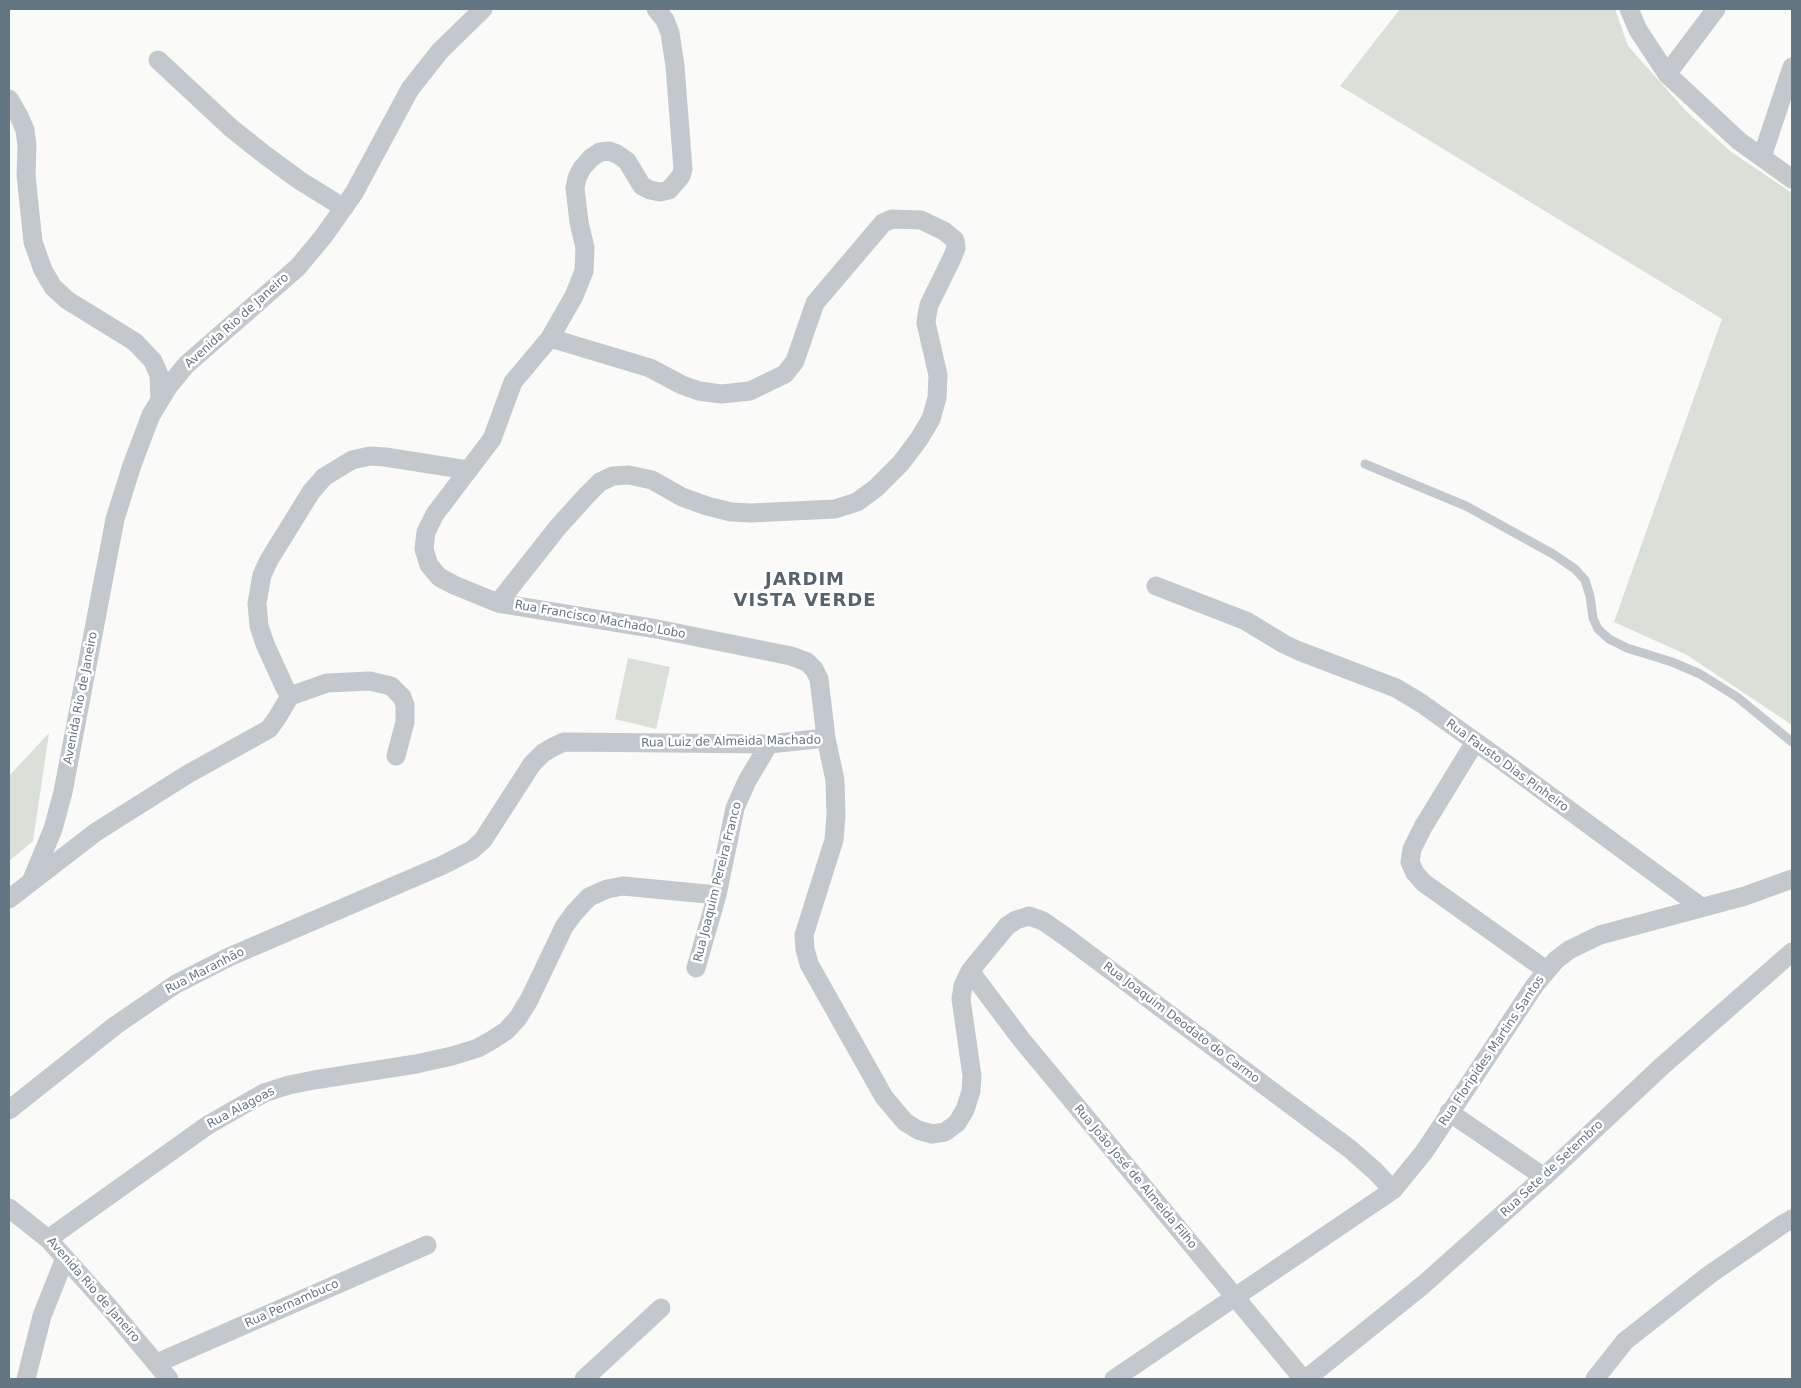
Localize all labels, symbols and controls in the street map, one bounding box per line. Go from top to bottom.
street label: Avenida Rio de Janeiro [182,271,292,371]
district label: JARDIM VISTA VERDE [732,569,878,612]
street label: Rua Francisco Machado Lobo [513,598,687,642]
street label: Avenida Rio de Janeiro [61,631,101,765]
street label: Rua Fausto Dias Pinheiro [1443,717,1571,815]
street label: Rua Luiz de Almeida Machado [641,733,821,751]
street label: Rua Joaquim Pereira Franco [691,800,745,964]
street label: Rua Maranhão [163,945,247,997]
street label: Rua Joaquim Deodato do Carmo [1100,959,1262,1087]
street label: Rua Floripides Martins Santos [1436,973,1548,1129]
street label: Rua Alagoas [205,1084,277,1132]
street label: Rua João José de Almeida Filho [1071,1102,1199,1252]
street label: Rua Sete de Setembro [1498,1118,1606,1220]
street label: Avenida Rio de Janeiro [43,1234,143,1346]
street label: Rua Pernambuco [243,1277,341,1331]

